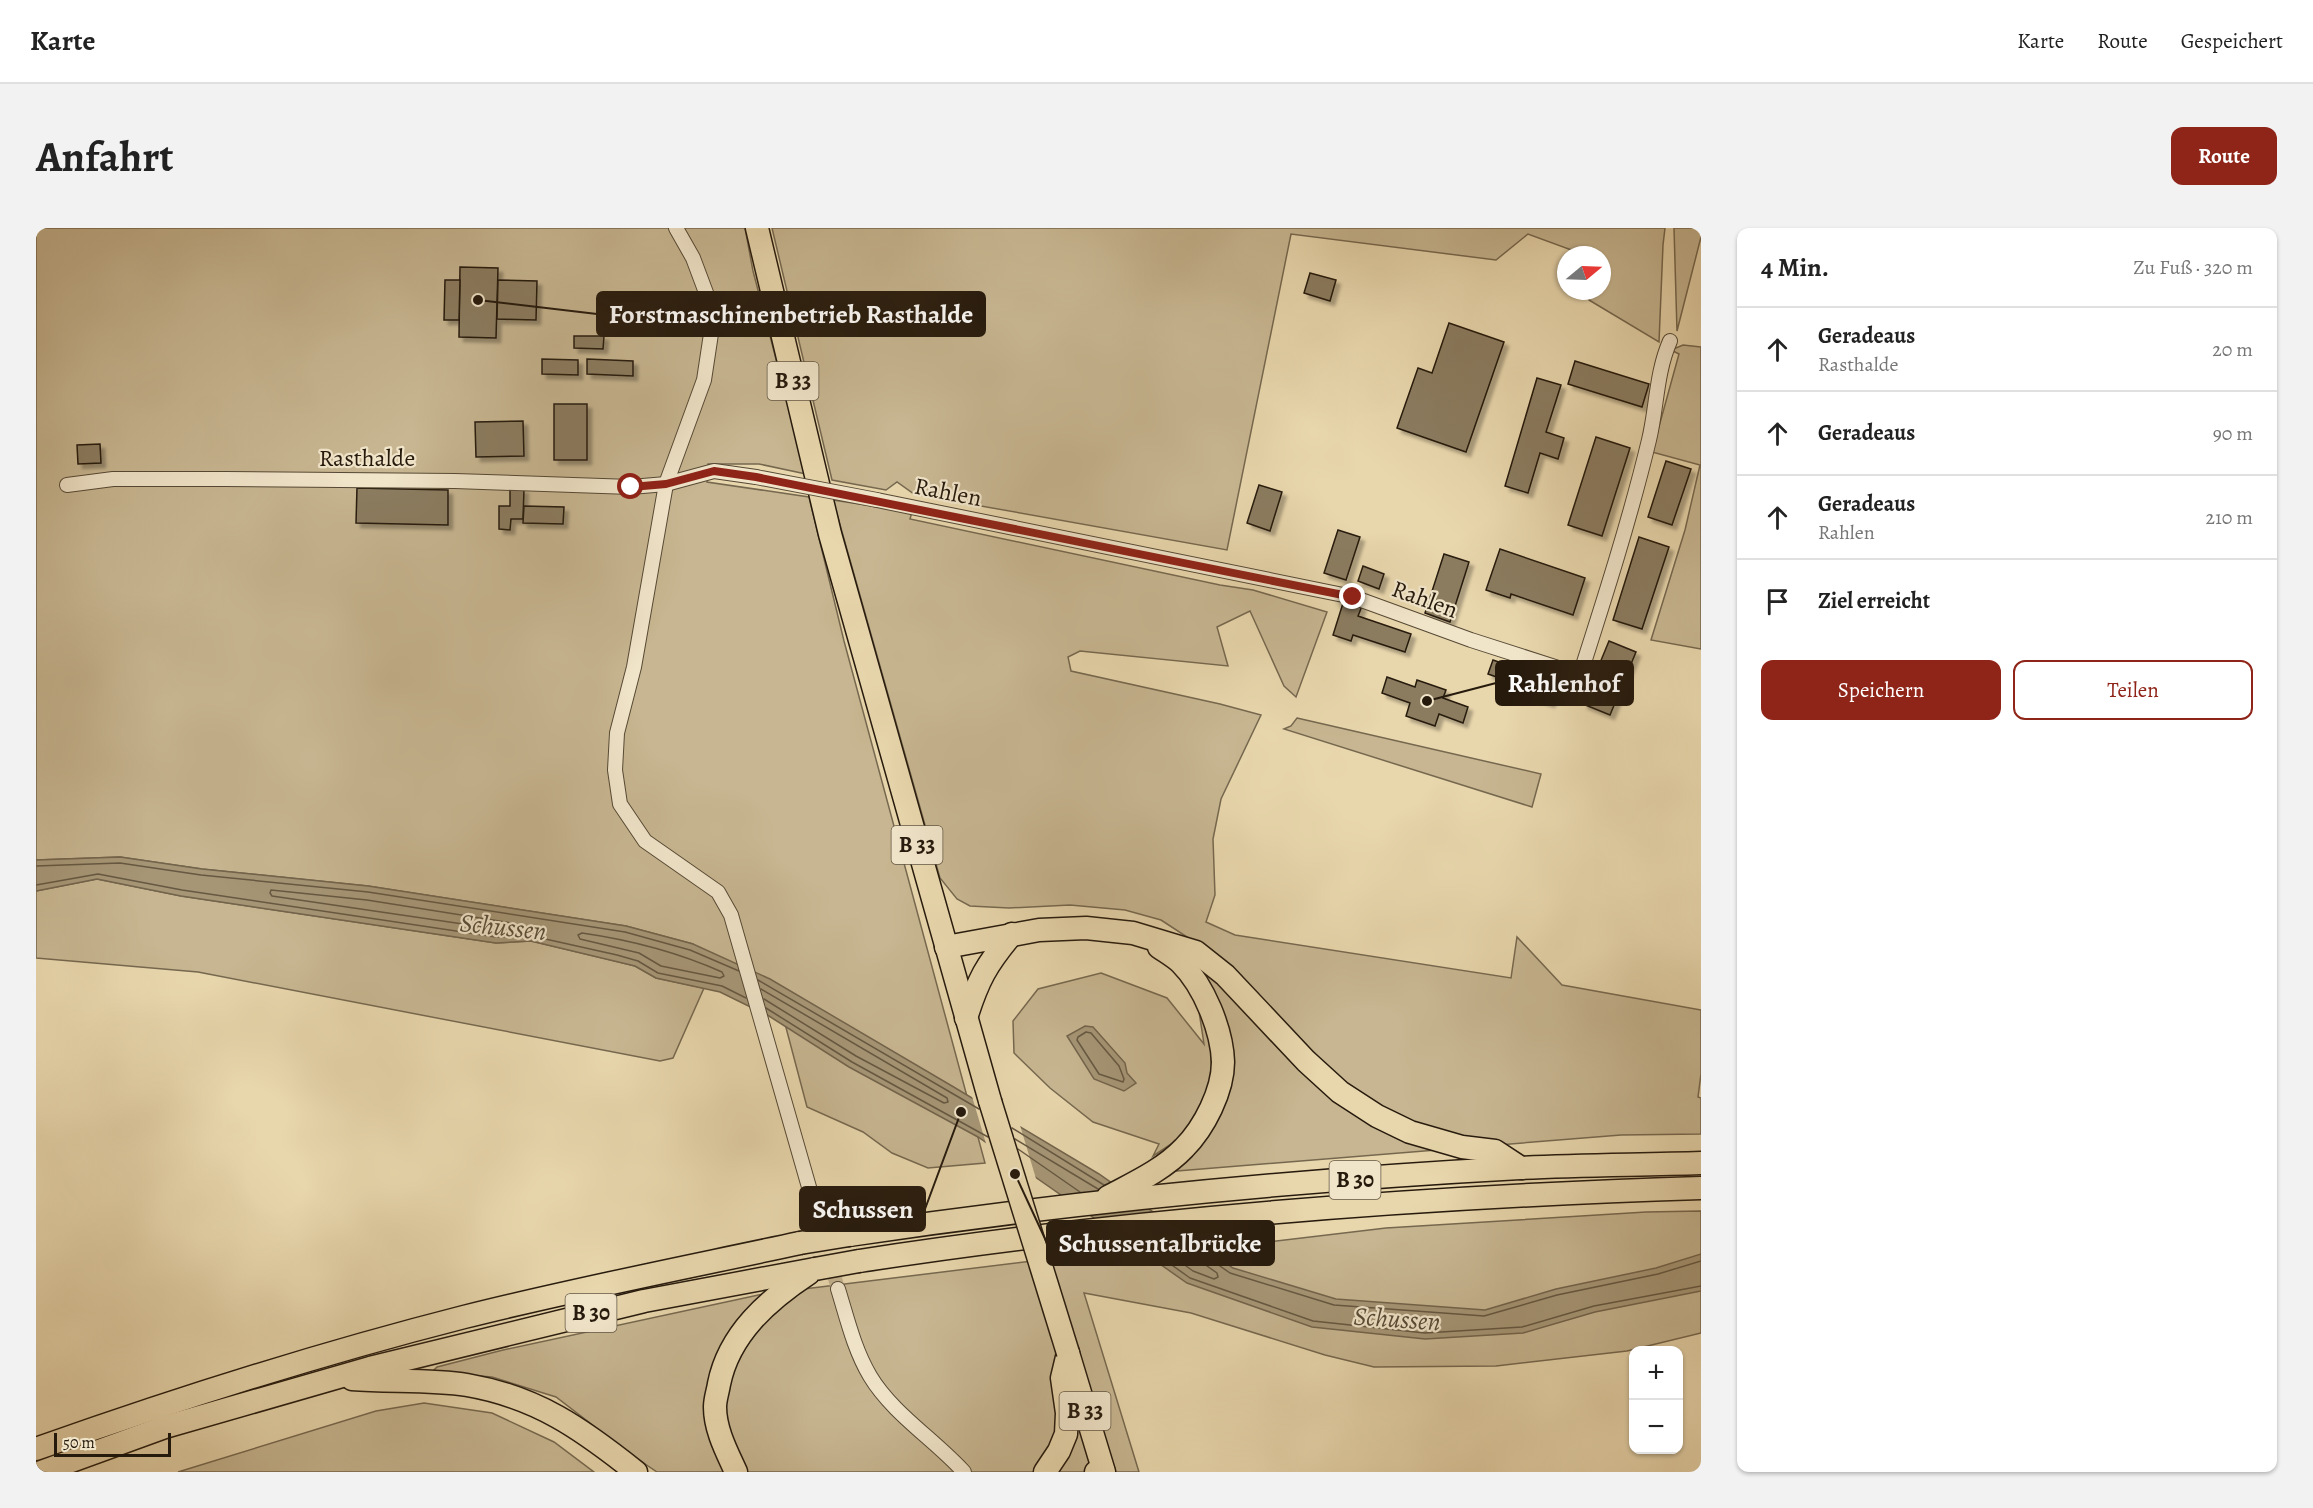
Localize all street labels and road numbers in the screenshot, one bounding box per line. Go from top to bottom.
road number: B 33 [768,362,819,400]
street label: Rasthalde [319,442,415,474]
street label: Rahlen [912,470,984,514]
street label: Rahlen [1388,572,1462,626]
road number: B 33 [892,826,942,864]
road number: B 30 [1330,1161,1380,1199]
road number: B 30 [566,1294,616,1332]
road number: B 33 [1060,1392,1110,1430]

